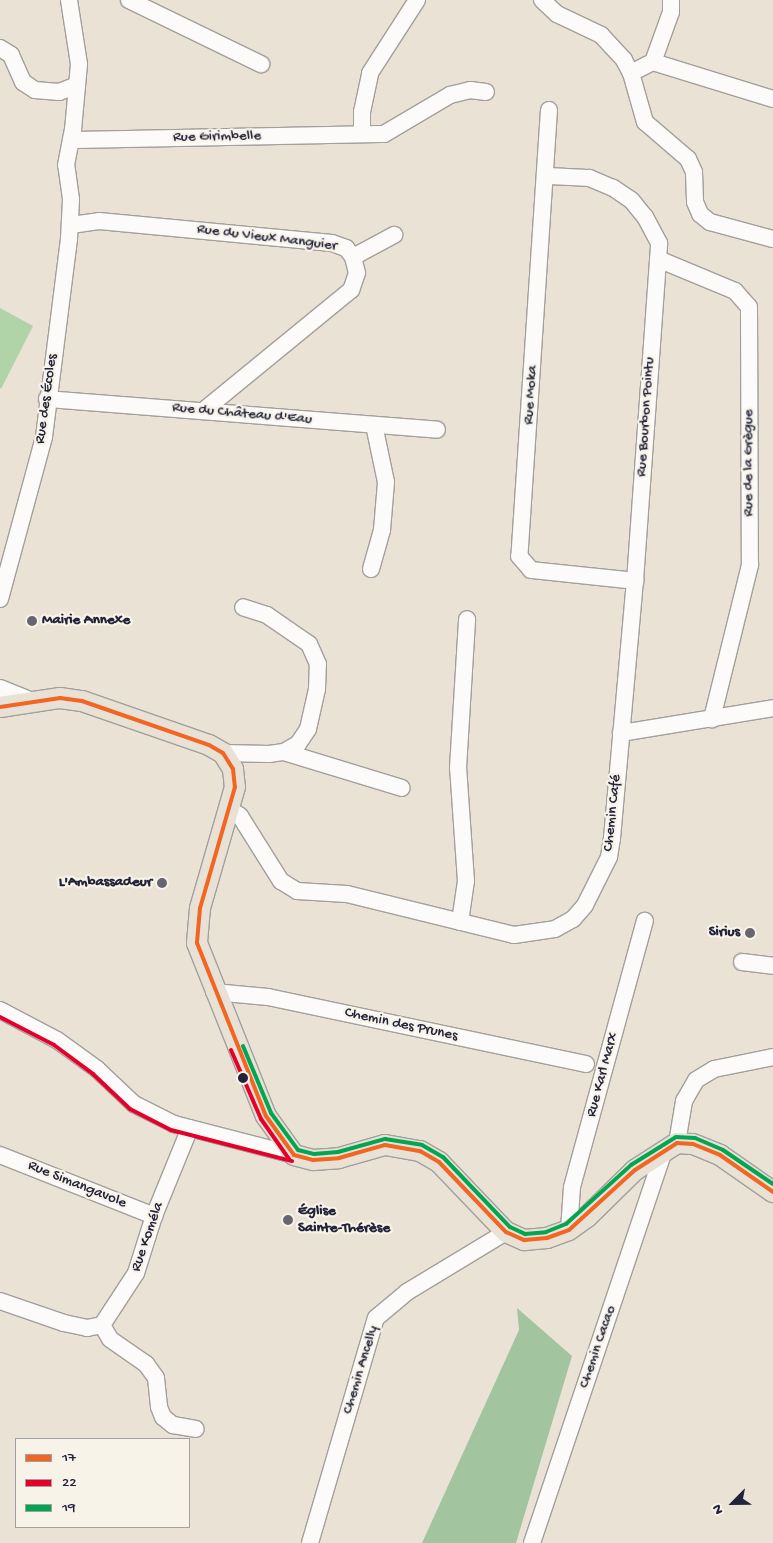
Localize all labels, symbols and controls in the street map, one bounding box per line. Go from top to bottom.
street label: Rue Girimbelle [173,127,261,147]
street label: Rue du Vieux Manguier [196,220,338,256]
street label: Rue des Écoles [32,353,62,445]
street label: Rue Bourbon Pointu [633,357,659,477]
street label: Rue Moka [520,365,542,425]
street label: Rue du Château d'Eau [171,399,313,429]
street label: Rue de la Grègue [740,409,758,517]
place label: Mairie Annexe [42,612,130,630]
marker: Mairie Annexe [26,615,38,627]
street label: Chemin Café [600,774,626,852]
place label: L'Ambassadeur [59,874,152,892]
marker: L'Ambassadeur [156,877,168,889]
place label: Sirius [709,924,740,942]
marker: Sirius [744,927,756,939]
street label: Chemin des Prunes [343,1004,459,1046]
street label: Rue Karl Marx [583,1031,623,1119]
unlabelled marker [238,1073,248,1083]
street label: Rue Simangavole [25,1157,129,1213]
street label: Rue Koméla [128,1200,168,1274]
place label: Église Sainte-Thérèse [298,1202,390,1237]
marker: Église Sainte-Thérèse [282,1214,294,1226]
street label: Chemin Cacao [575,1303,621,1391]
street label: Chemin Ancelly [339,1324,383,1416]
legend [15,1438,190,1528]
text: 17 [62,1449,76,1467]
text: 22 [62,1474,77,1492]
north arrow [708,1478,758,1528]
text: 19 [62,1499,76,1517]
text: N [709,1502,728,1517]

